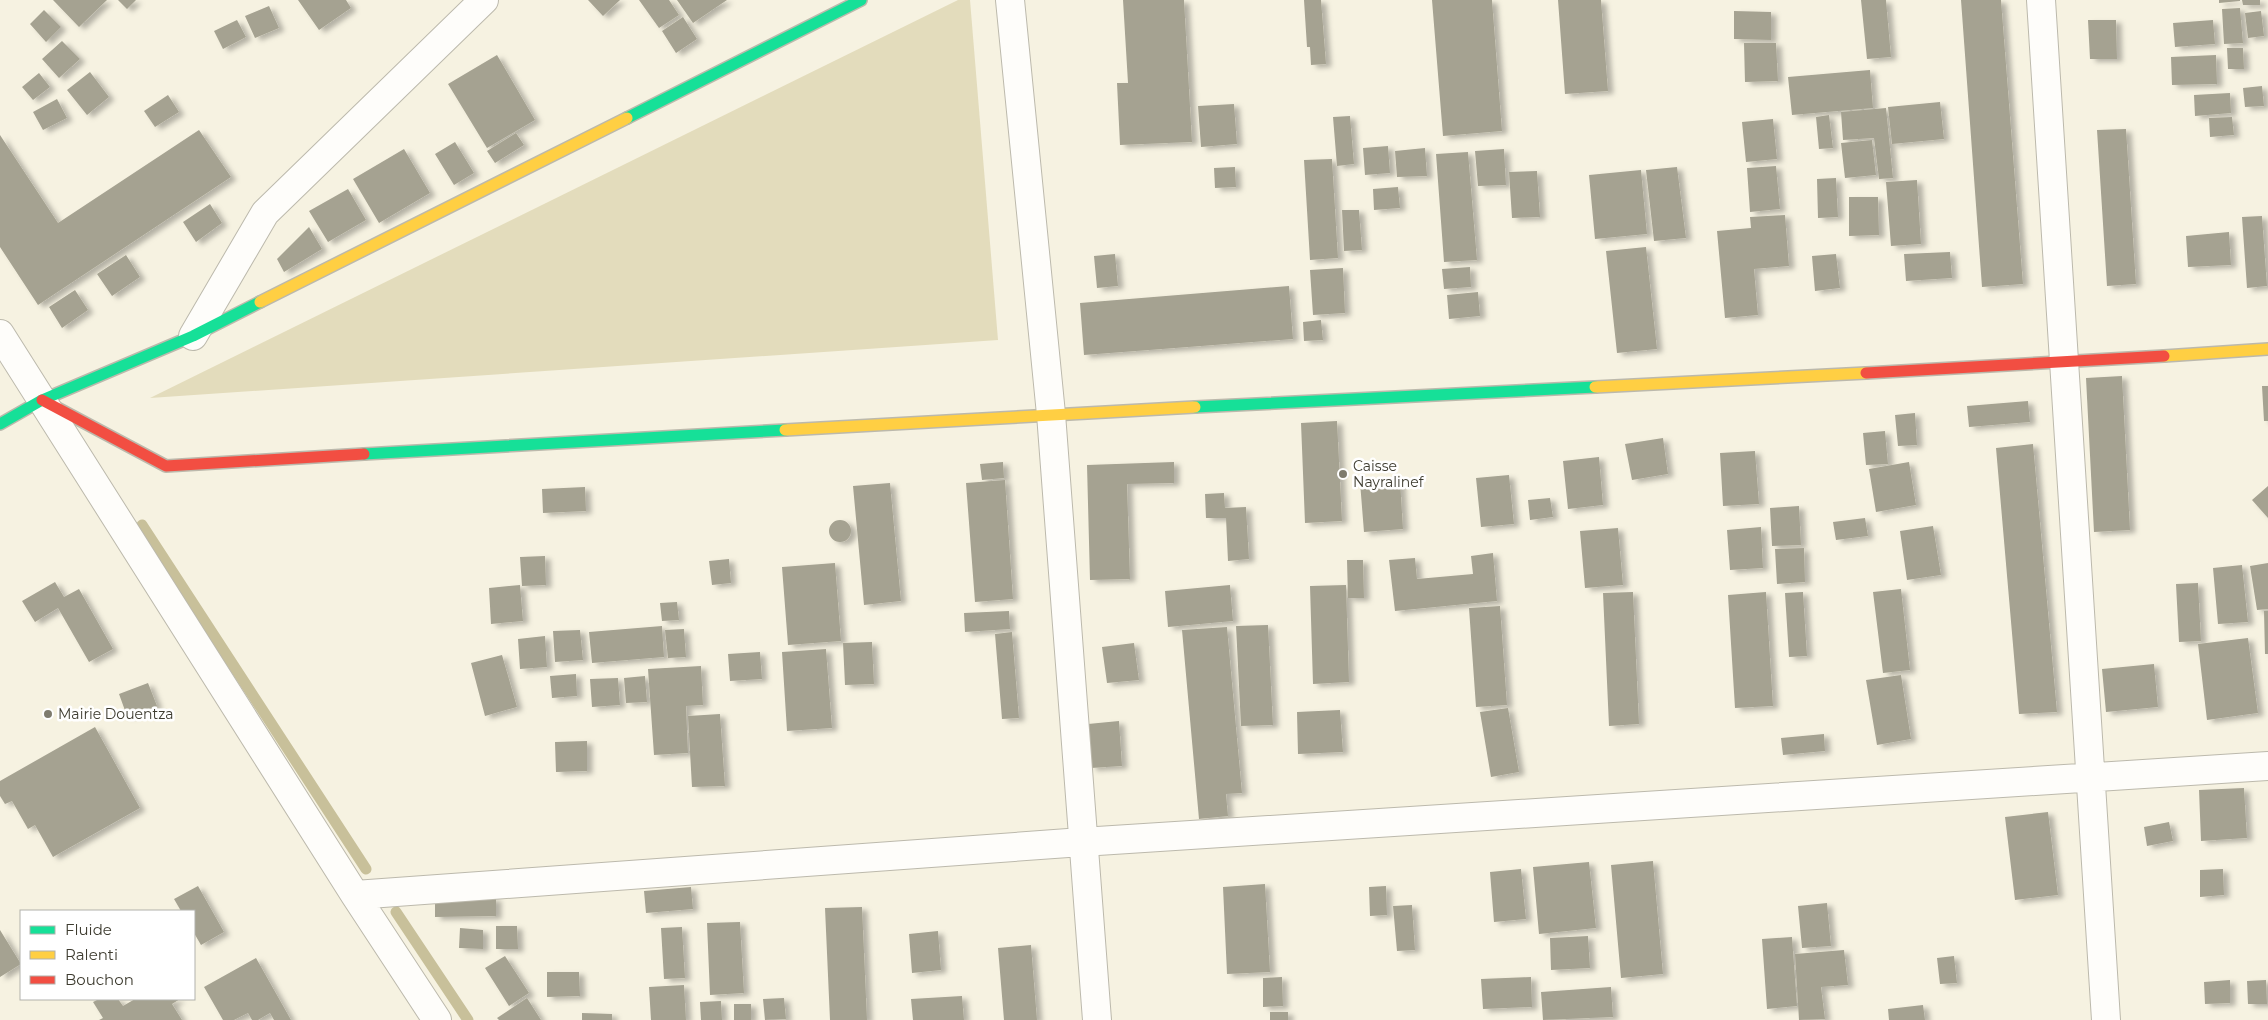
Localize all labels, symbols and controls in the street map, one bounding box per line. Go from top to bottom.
place label: Caisse Nayralinef [1353,457,1425,491]
marker: Caisse Nayralinef [1337,468,1349,480]
place label: Mairie Douentza [58,705,174,723]
marker: Mairie Douentza [42,708,54,720]
legend [20,910,195,1000]
text: Fluide [65,920,112,939]
text: Ralenti [65,945,118,964]
text: Bouchon [65,970,134,989]

